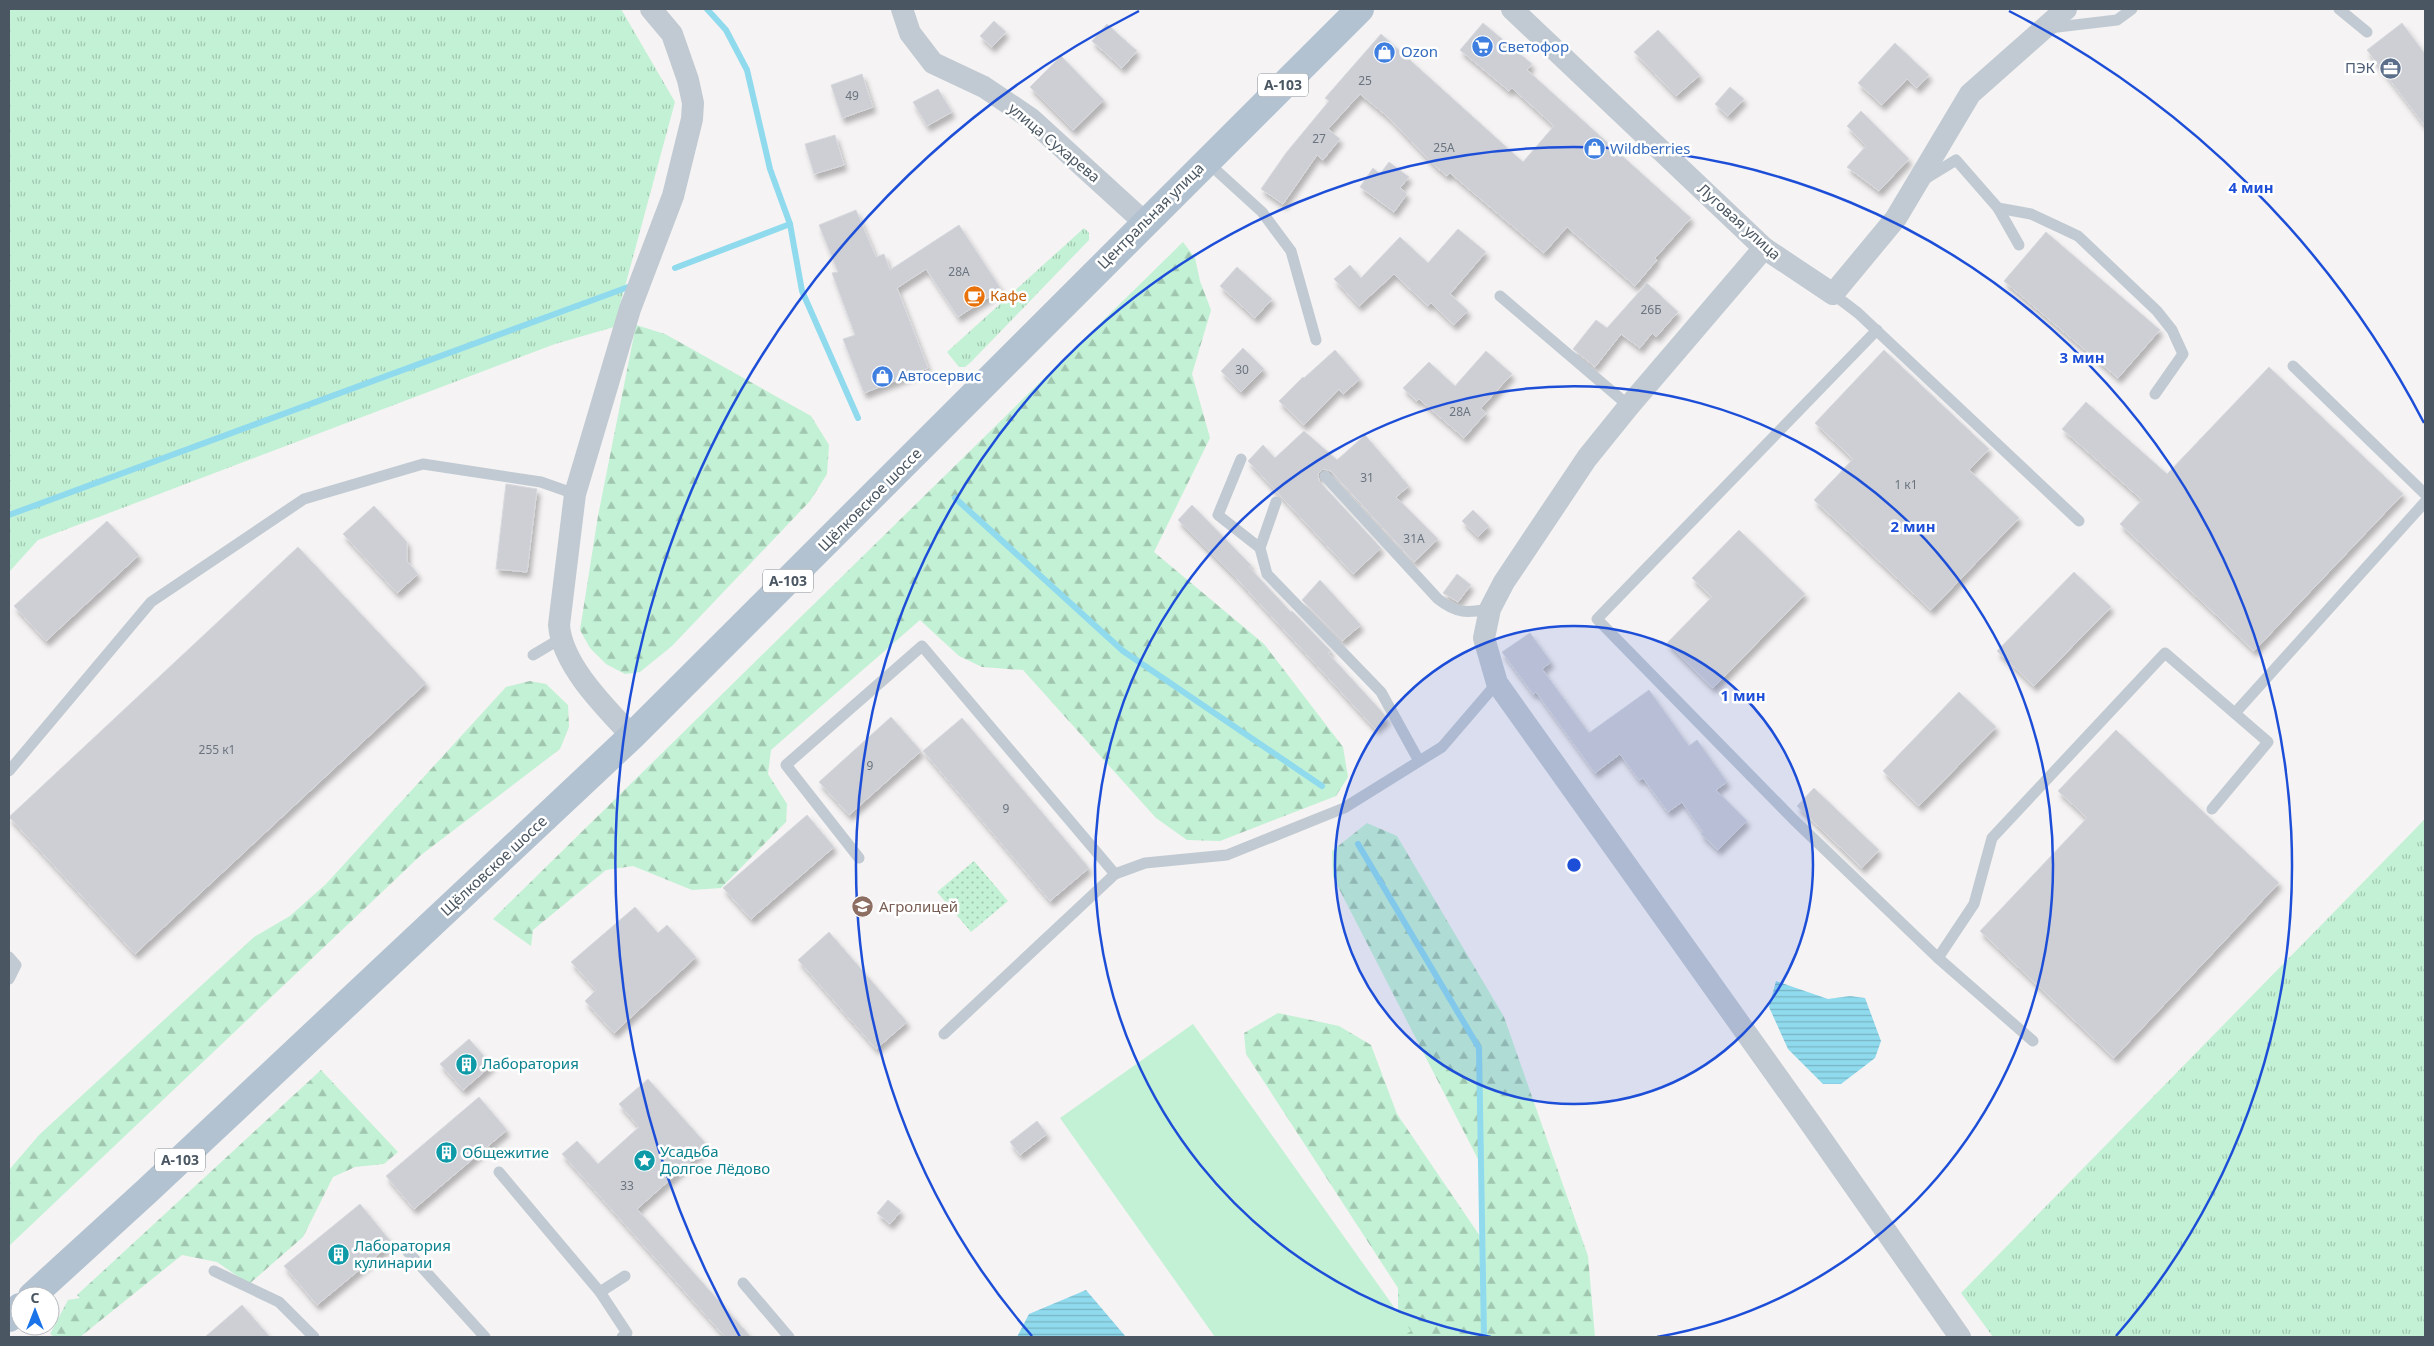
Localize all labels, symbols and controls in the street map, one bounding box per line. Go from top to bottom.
supermarket icon: Светофор [1470,35,1494,59]
place label: Светофор [1498,36,1569,56]
shop icon: Ozon [1373,40,1397,64]
place label: Ozon [1401,41,1438,61]
office icon: ПЭК [2379,56,2403,80]
place label: ПЭК [2345,57,2376,77]
house number: 25 [1358,72,1372,89]
road number: А-103 [1258,74,1308,96]
house number: 49 [845,87,859,104]
street label: улица Сухарева [1005,98,1105,186]
house number: 27 [1312,130,1326,147]
shop icon: Wildberries [1582,137,1606,161]
place label: Wildberries [1610,138,1691,158]
house number: 25А [1433,139,1455,156]
street label: Центральная улица [1093,158,1208,273]
text: 4 мин [2229,177,2274,197]
street label: Луговая улица [1694,179,1785,264]
house number: 28А [948,263,970,280]
cafe icon: Кафе [962,284,986,308]
place label: Кафе [990,285,1027,305]
house number: 26Б [1640,301,1662,318]
text: 3 мин [2060,347,2105,367]
house number: 30 [1235,361,1249,378]
shop icon: Автосервис [870,364,894,388]
place label: Автосервис [898,365,981,385]
house number: 28А [1449,403,1471,420]
street label: Щёлковское шоссе [813,443,925,555]
house number: 31 [1360,469,1374,486]
house number: 1 к1 [1894,476,1918,493]
text: 2 мин [1891,516,1936,536]
house number: 31А [1403,530,1425,547]
road number: А-103 [763,570,813,592]
text: 1 мин [1721,685,1766,705]
house number: 255 к1 [199,741,235,758]
house number: 9 [867,757,874,774]
house number: 9 [1003,800,1010,817]
street label: Щёлковское шоссе [436,811,551,920]
centre of rings [1565,856,1583,874]
school or university icon: Агролицей [851,895,875,919]
place label: Агролицей [879,896,958,916]
building icon: Лаборатория [454,1052,478,1076]
place label: Лаборатория [482,1053,579,1073]
building icon: Общежитие [434,1141,458,1165]
place label: Усадьба Долгое Лёдово [660,1141,770,1178]
place label: Общежитие [462,1142,549,1162]
road number: А-103 [155,1148,205,1172]
place icon: Усадьба Долгое Лёдово [632,1149,656,1173]
house number: 33 [620,1177,634,1194]
place label: Лаборатория кулинарии [354,1235,451,1272]
building icon: Лаборатория кулинарии [326,1243,350,1267]
north arrow [10,1286,60,1336]
text: С [30,1288,40,1307]

